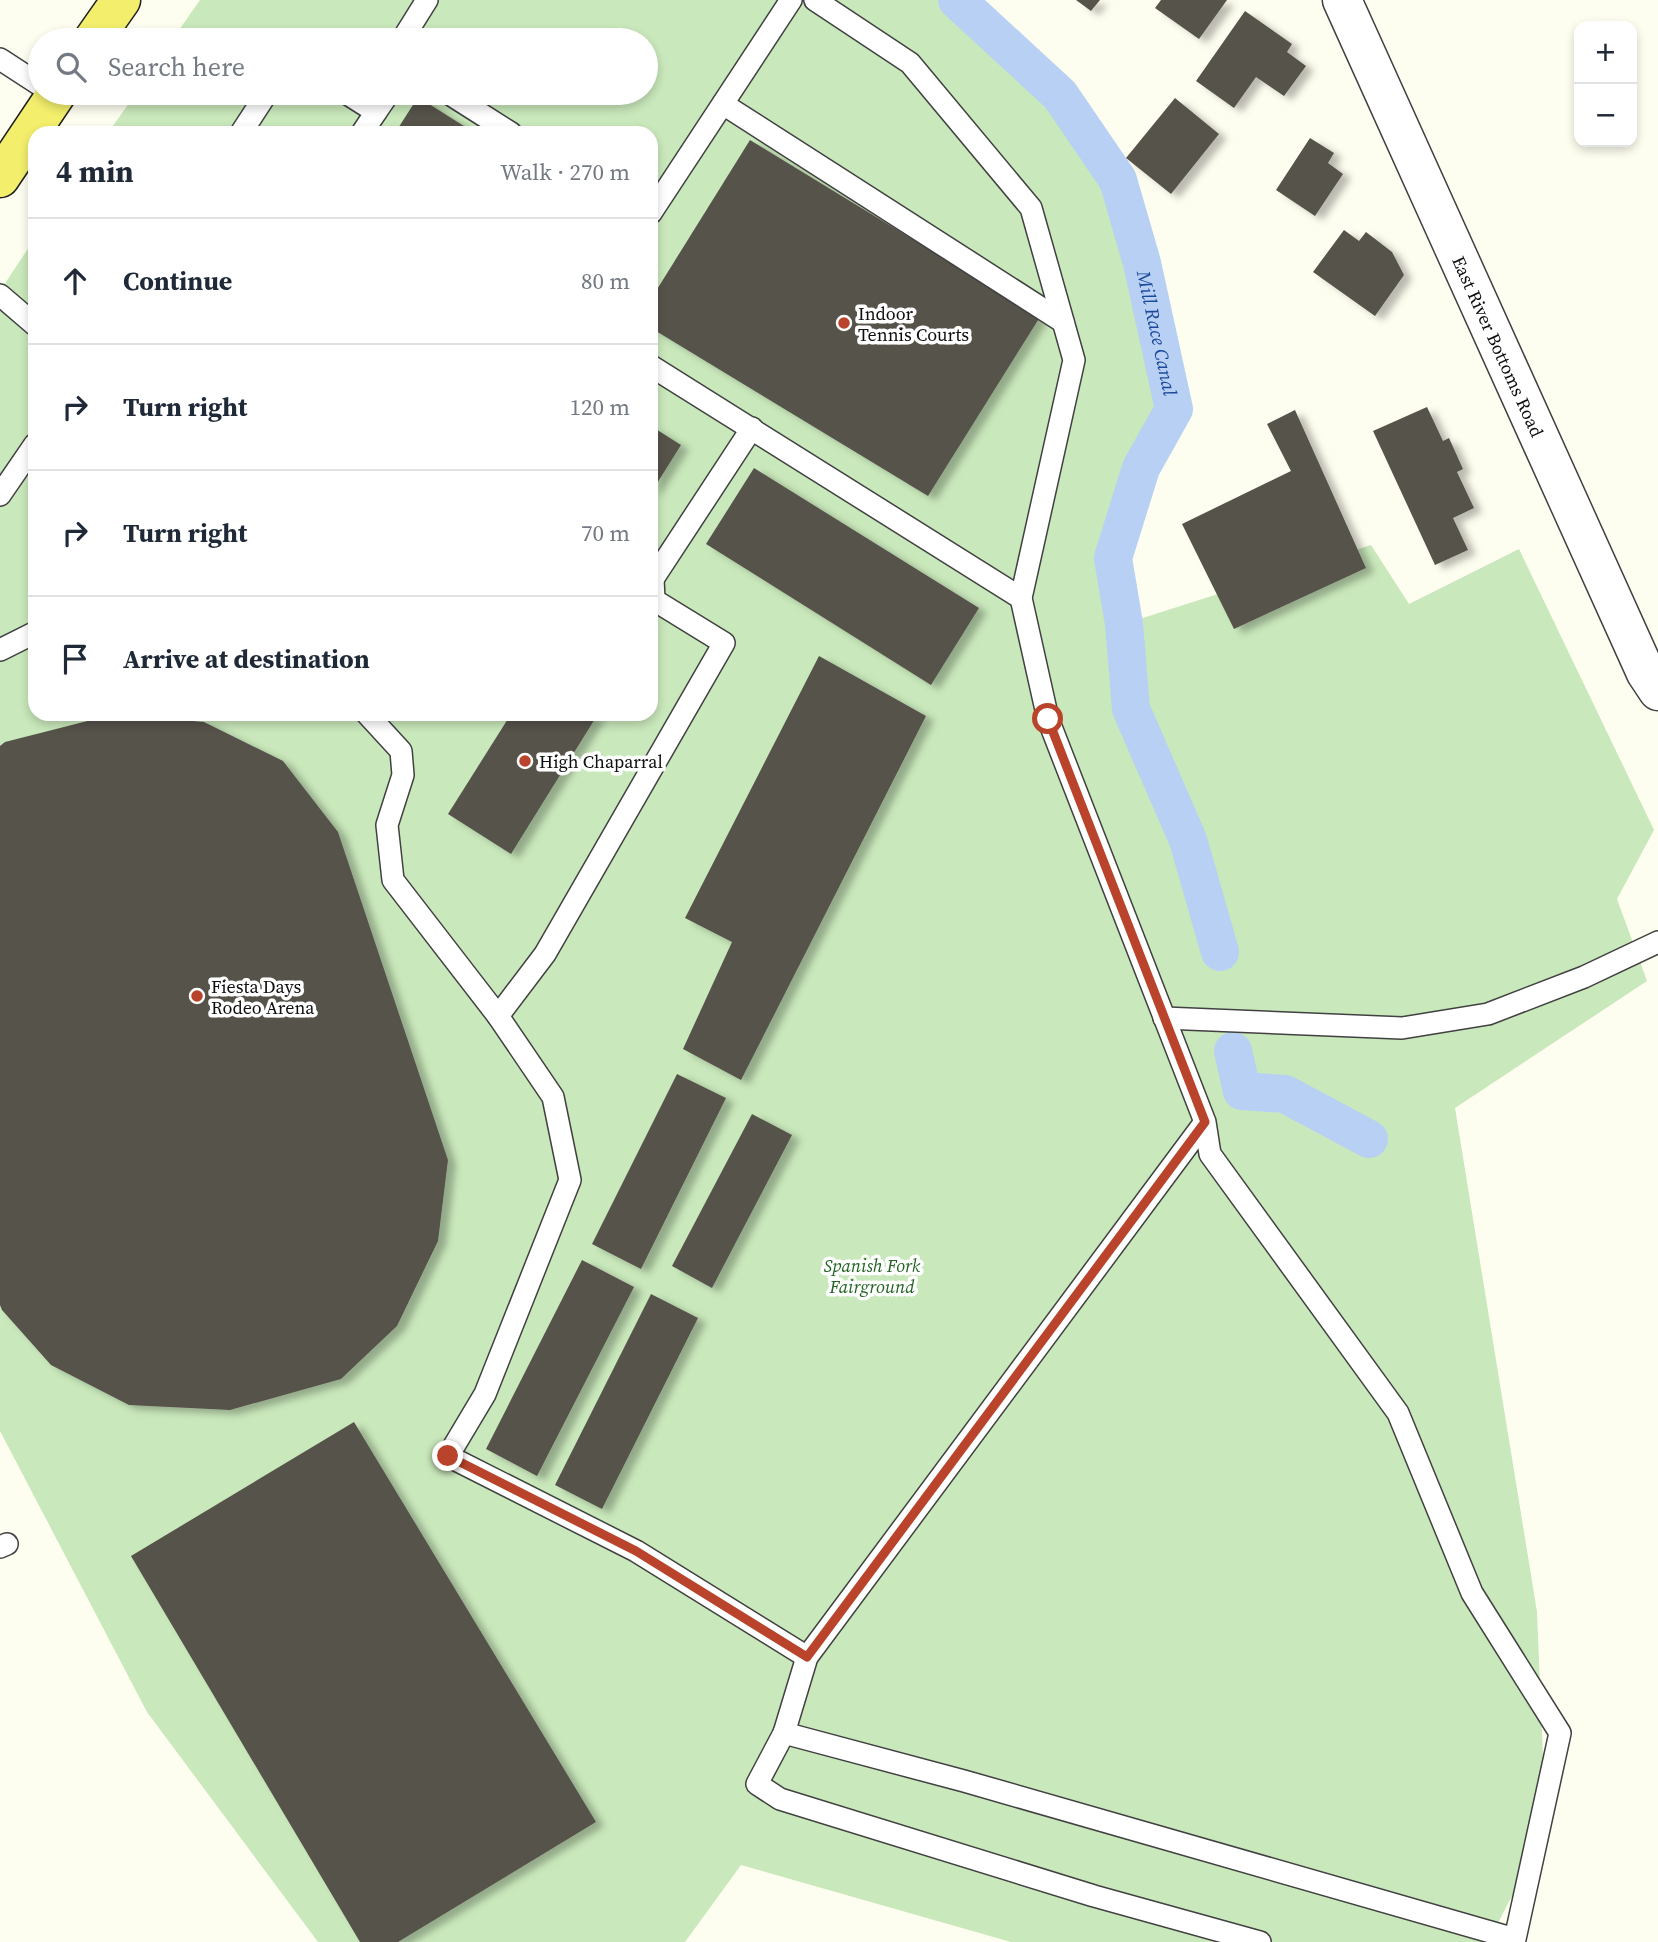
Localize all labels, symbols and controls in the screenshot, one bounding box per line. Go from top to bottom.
map controls [1574,21,1637,147]
button: + [1574,21,1637,84]
search box [28,28,658,105]
icon: search [52,48,90,86]
text: Search here [108,49,245,85]
button: − [1574,84,1637,147]
text: 4 min [56,151,134,192]
text: Walk · 270 m [500,156,630,188]
street label: East River Bottoms Road [1447,252,1550,441]
icon: ahead [56,262,94,300]
text: Continue [123,263,232,299]
text: 80 m [581,265,630,297]
water label: Mill Race Canal [1131,267,1184,399]
place label: Indoor Tennis Courts [858,301,969,347]
marker: Indoor Tennis Courts [836,315,852,331]
icon: right [56,388,94,426]
text: Turn right [123,389,247,425]
text: 120 m [569,391,630,423]
icon: right [56,514,94,552]
text: Turn right [123,515,247,551]
text: 70 m [581,517,630,549]
icon: arrive [56,640,94,678]
text: Arrive at destination [123,641,370,677]
route start [1032,703,1063,734]
place label: High Chaparral [539,749,663,774]
marker: High Chaparral [517,753,533,769]
place label: Fiesta Days Rodeo Arena [211,974,315,1020]
marker: Fiesta Days Rodeo Arena [189,988,205,1004]
park label: Spanish Fork Fairground [824,1253,921,1299]
route end [432,1440,463,1471]

